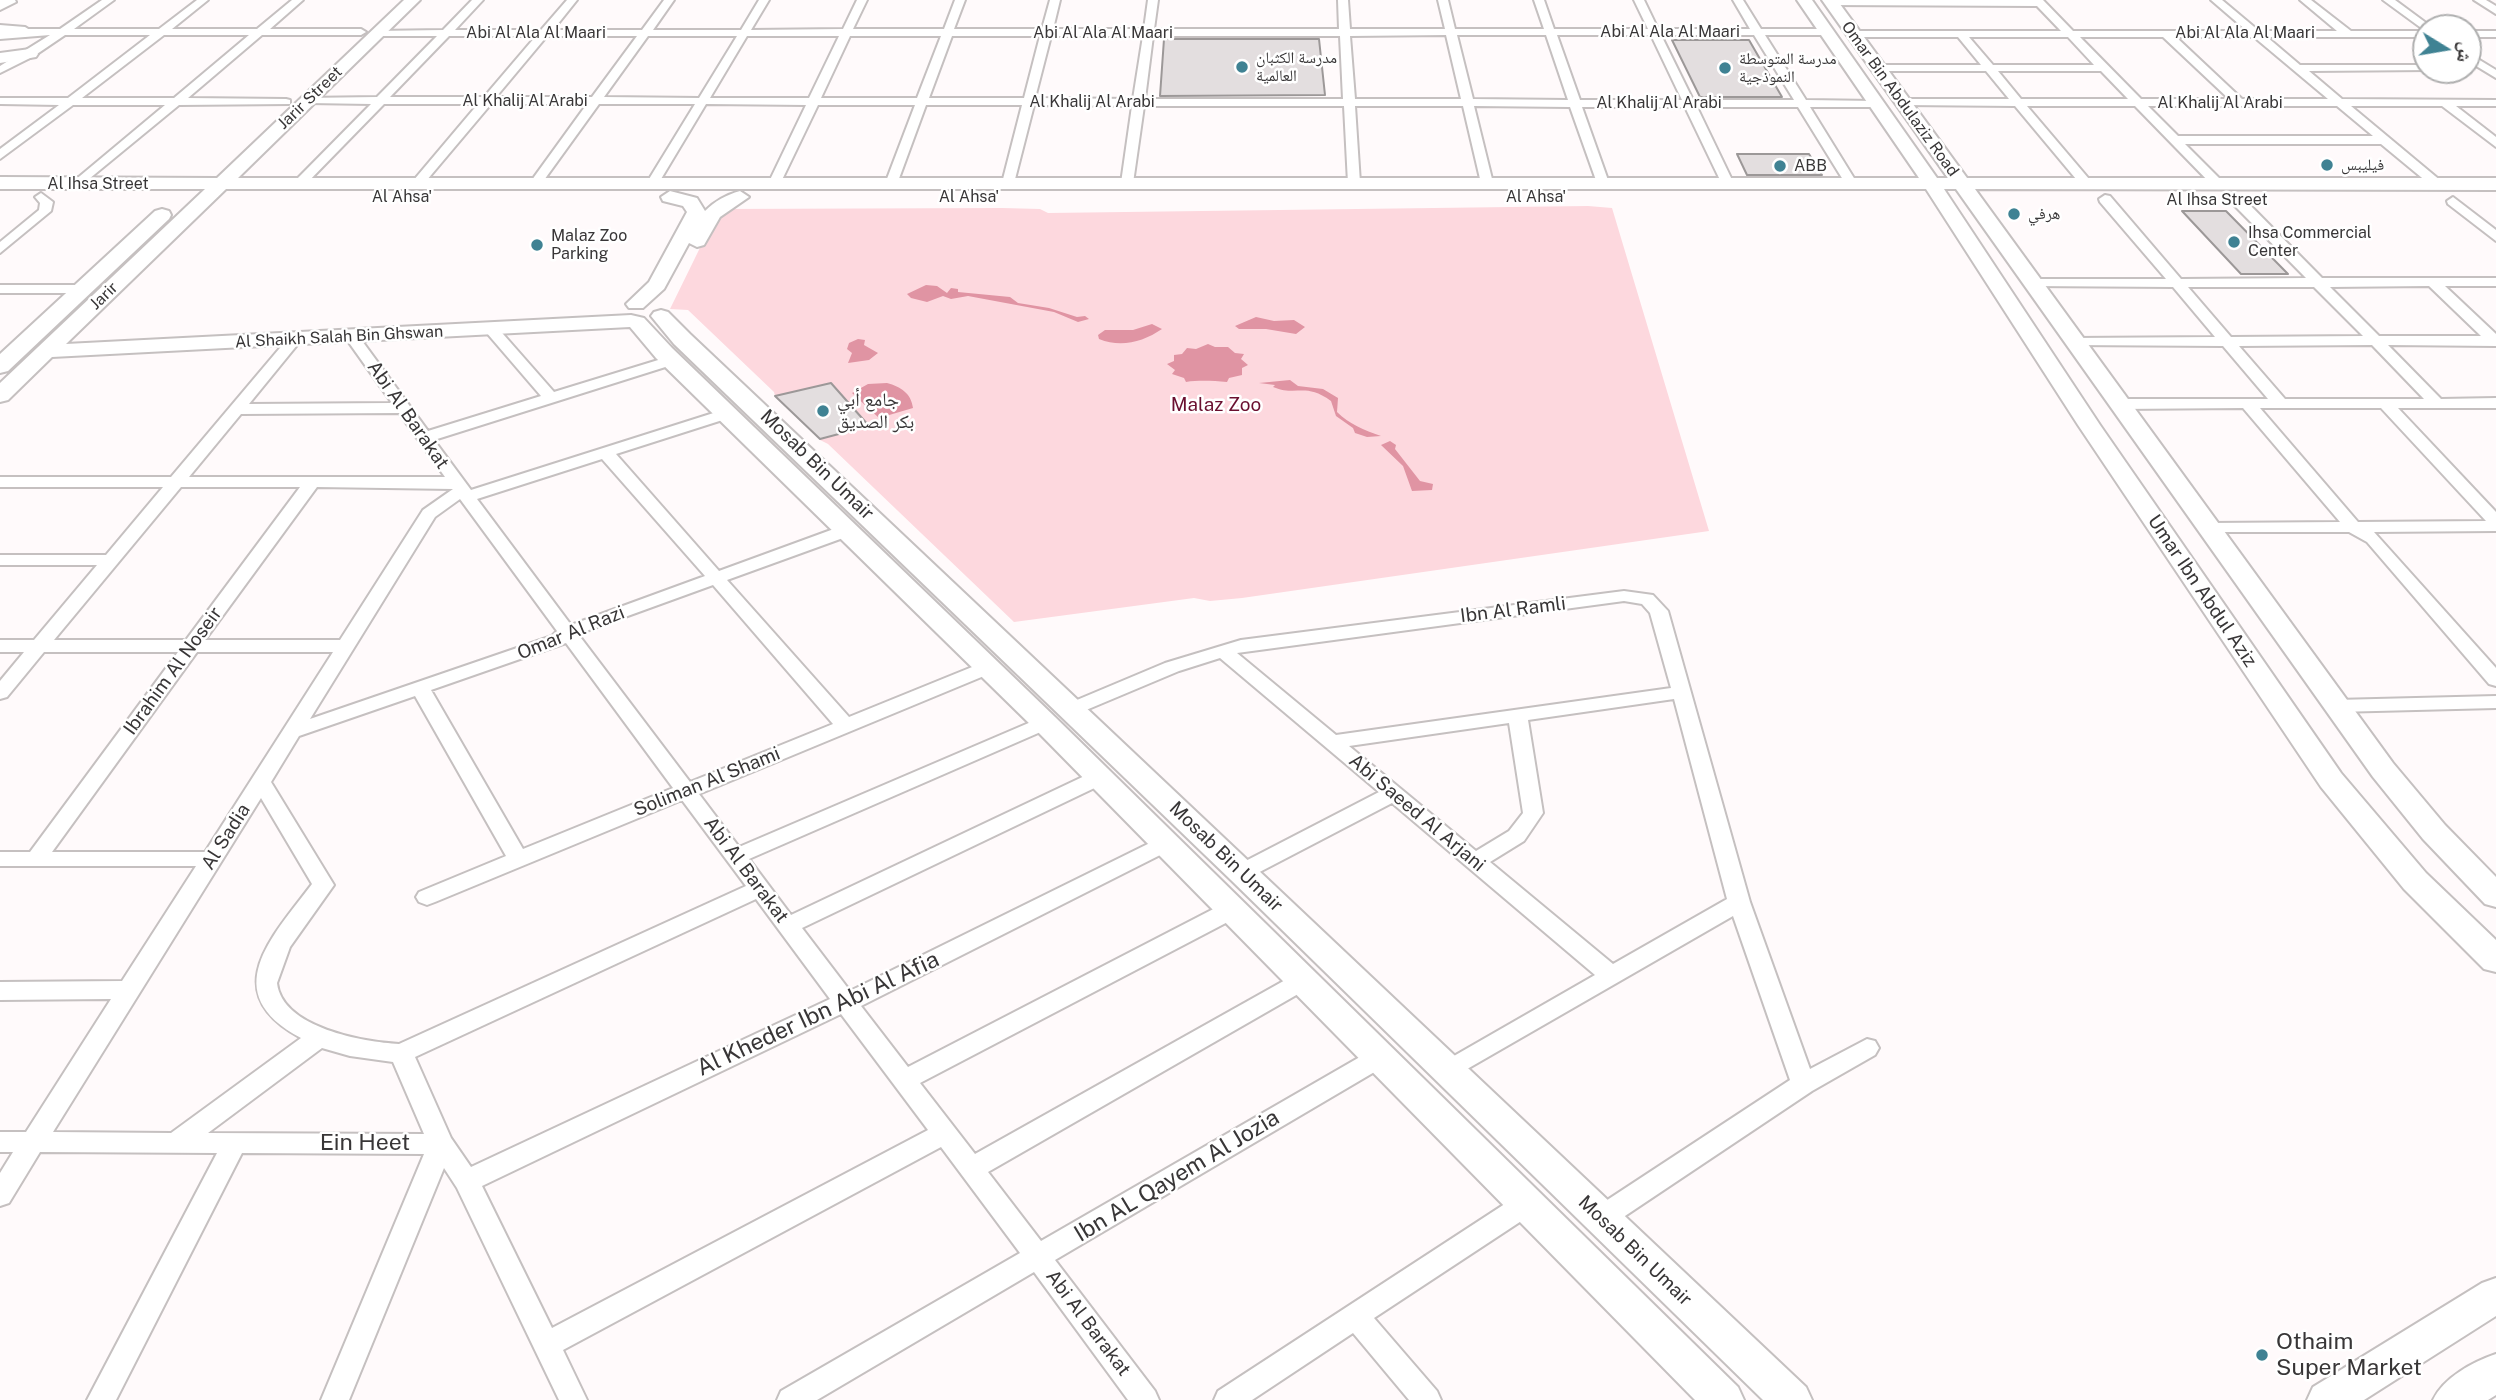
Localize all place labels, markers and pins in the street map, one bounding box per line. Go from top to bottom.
place label: مدرسة الكثبان العالمية [1256,48,1337,86]
place label: مدرسة المتوسطة النموذجية [1739,49,1837,87]
marker: مدرسة الكثبان العالمية [1234,59,1250,75]
marker: مدرسة المتوسطة النموذجية [1717,60,1733,76]
place label: فيليبس [2341,155,2384,175]
place label: ABB [1794,156,1827,176]
marker: فيليبس [2319,157,2335,173]
marker: ABB [1772,158,1788,174]
place label: هرفي [2028,204,2060,224]
marker: هرفي [2006,206,2022,222]
place label: Ihsa Commercial Center [2248,223,2372,261]
place label: Malaz Zoo Parking [551,226,627,264]
marker: Ihsa Commercial Center [2226,234,2242,250]
marker: Malaz Zoo Parking [529,237,545,253]
place label: جامع أبي بكر الصديق [837,389,914,433]
marker: جامع أبي بكر الصديق [815,403,831,419]
place label: Othaim Super Market [2276,1328,2422,1382]
marker: Othaim Super Market [2254,1347,2270,1363]

